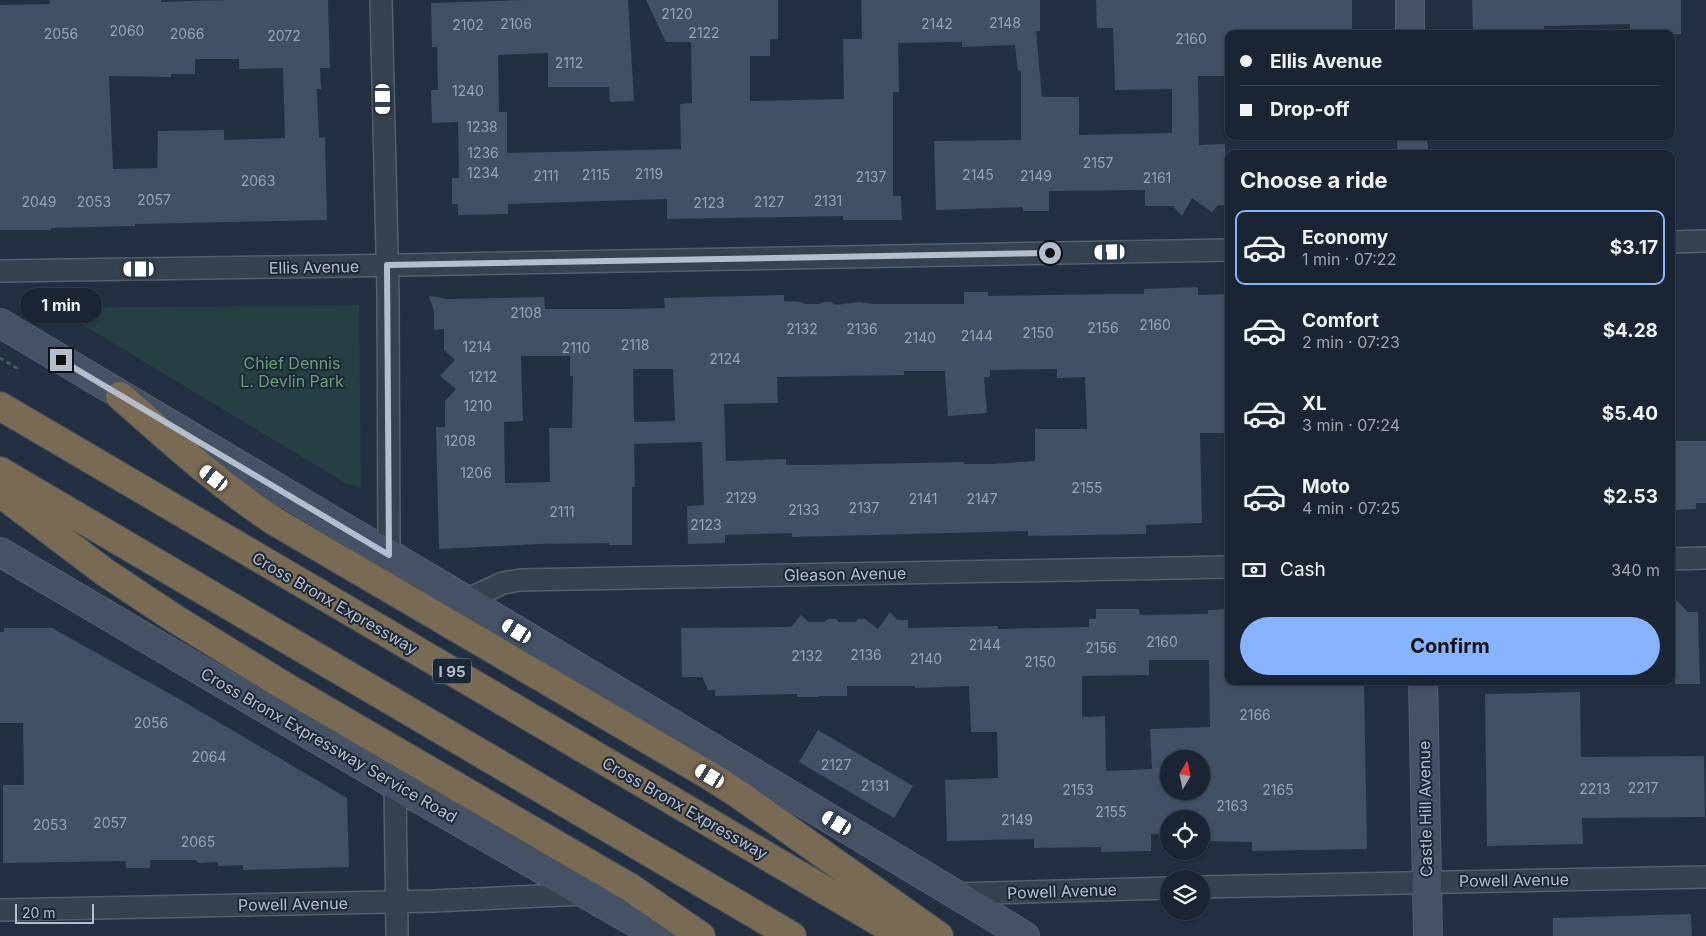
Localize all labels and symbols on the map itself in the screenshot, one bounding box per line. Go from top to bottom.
house number: 2120 [661,5,693,22]
house number: 2148 [989,14,1021,31]
house number: 2106 [500,15,532,32]
house number: 2142 [921,15,953,32]
house number: 2102 [452,16,484,33]
house number: 2060 [110,22,144,39]
house number: 2122 [688,24,720,41]
house number: 2056 [44,25,78,42]
house number: 2066 [170,25,204,42]
house number: 2072 [267,27,301,44]
house number: 2160 [1175,30,1207,47]
house number: 2112 [555,54,583,71]
house number: 1240 [452,82,484,99]
car [375,84,390,114]
house number: 1238 [466,118,498,135]
house number: 1236 [467,144,499,161]
house number: 2157 [1083,154,1113,171]
house number: 1234 [467,164,499,181]
house number: 2119 [635,165,663,182]
house number: 2115 [582,166,610,183]
house number: 2145 [962,166,994,183]
house number: 2111 [533,167,559,184]
house number: 2149 [1020,167,1052,184]
house number: 2137 [856,168,886,185]
house number: 2161 [1143,169,1171,186]
house number: 2063 [241,172,275,189]
house number: 2057 [137,191,171,208]
house number: 2131 [814,192,842,209]
house number: 2049 [21,193,57,210]
house number: 2053 [77,193,111,210]
house number: 2127 [754,193,784,210]
house number: 2123 [693,194,725,211]
route start [1039,242,1061,264]
car [1094,244,1125,260]
street label: Ellis Avenue [269,256,359,278]
car [124,262,154,277]
callout: 1 min [20,288,102,322]
house number: 2108 [510,304,542,321]
house number: 2160 [1139,316,1171,333]
house number: 2156 [1087,319,1119,336]
house number: 2132 [786,320,818,337]
house number: 2136 [846,320,878,337]
house number: 2150 [1022,324,1054,341]
house number: 2144 [961,327,993,344]
house number: 2140 [904,329,936,346]
house number: 2118 [621,336,649,353]
house number: 1214 [463,338,491,355]
house number: 2110 [562,339,590,356]
route end [50,349,72,371]
house number: 2124 [709,350,741,367]
park label: Chief Dennis L. Devlin Park [240,353,344,391]
house number: 1212 [469,368,497,385]
house number: 1210 [464,397,492,414]
house number: 1208 [444,432,476,449]
car [197,463,230,493]
house number: 1206 [460,464,492,481]
house number: 2155 [1071,479,1103,496]
house number: 2129 [725,489,757,506]
house number: 2141 [909,490,937,507]
house number: 2147 [966,490,998,507]
house number: 2137 [849,499,879,516]
house number: 2133 [788,501,820,518]
house number: 2111 [549,503,575,520]
house number: 2123 [690,516,722,533]
street label: Cross Bronx Expressway [249,547,421,659]
street label: Gleason Avenue [784,563,906,585]
car [500,617,533,645]
house number: 2160 [1146,633,1178,650]
house number: 2144 [969,636,1001,653]
house number: 2156 [1085,639,1117,656]
house number: 2136 [850,646,882,663]
house number: 2132 [791,647,823,664]
house number: 2140 [910,650,942,667]
house number: 2150 [1024,653,1056,670]
road number: I 95 [433,658,471,684]
street label: Cross Bronx Expressway Service Road [197,663,461,827]
house number: 2166 [1239,706,1271,723]
house number: 2056 [134,714,168,731]
street label: Castle Hill Avenue [1414,741,1436,877]
house number: 2064 [191,748,227,765]
north arrow [1160,750,1210,800]
street label: Cross Bronx Expressway [599,752,771,864]
house number: 2127 [821,756,851,773]
car [693,762,726,790]
house number: 2131 [861,777,889,794]
house number: 2217 [1628,779,1658,796]
house number: 2213 [1579,780,1611,797]
house number: 2153 [1062,781,1094,798]
house number: 2165 [1262,781,1294,798]
house number: 2163 [1216,797,1248,814]
house number: 2155 [1095,803,1127,820]
car [820,809,853,837]
house number: 2149 [1001,811,1033,828]
house number: 2057 [93,814,127,831]
house number: 2053 [33,816,67,833]
house number: 2065 [181,833,215,850]
street label: Powell Avenue [1459,869,1569,891]
street label: Powell Avenue [1007,879,1117,903]
street label: Powell Avenue [238,893,348,915]
scale bar [15,901,94,924]

